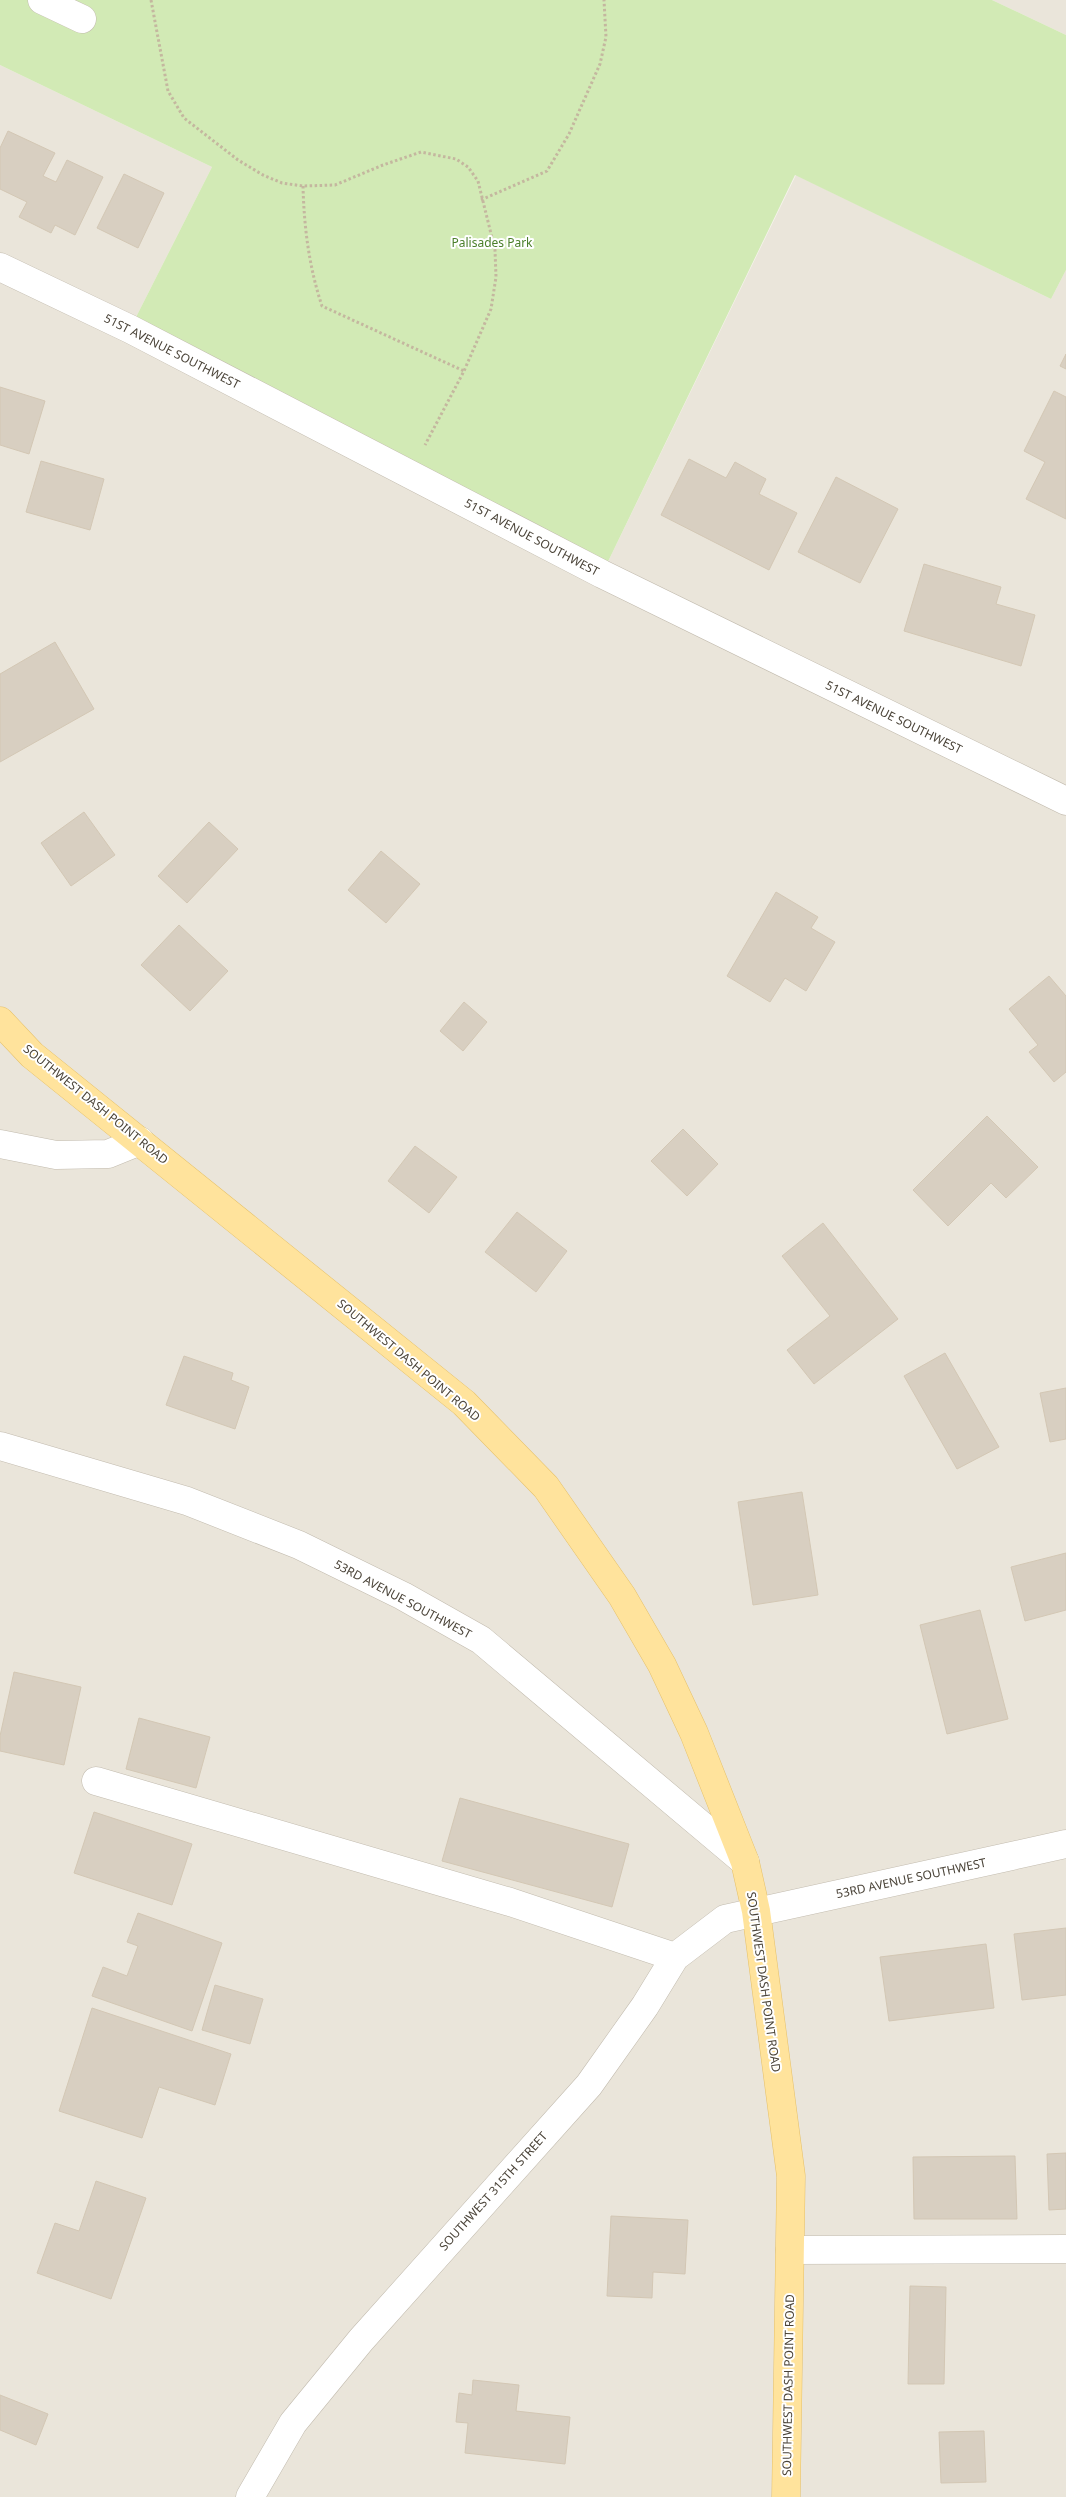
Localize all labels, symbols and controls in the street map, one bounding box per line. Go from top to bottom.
park label: Palisades Park [451,234,533,251]
street label: 51ST AVENUE SOUTHWEST [101,309,243,393]
street label: 51ST AVENUE SOUTHWEST [462,494,603,580]
street label: 51ST AVENUE SOUTHWEST [823,676,966,758]
street label: SOUTHWEST DASH POINT ROAD [20,1040,172,1168]
street label: SOUTHWEST DASH POINT ROAD [334,1295,484,1425]
street label: 53RD AVENUE SOUTHWEST [331,1556,475,1643]
street label: 53RD AVENUE SOUTHWEST [834,1854,988,1902]
street label: SOUTHWEST DASH POINT ROAD [743,1891,785,2073]
street label: SOUTHWEST 315TH STREET [435,2128,551,2254]
street label: SOUTHWEST DASH POINT ROAD [778,2294,798,2476]

